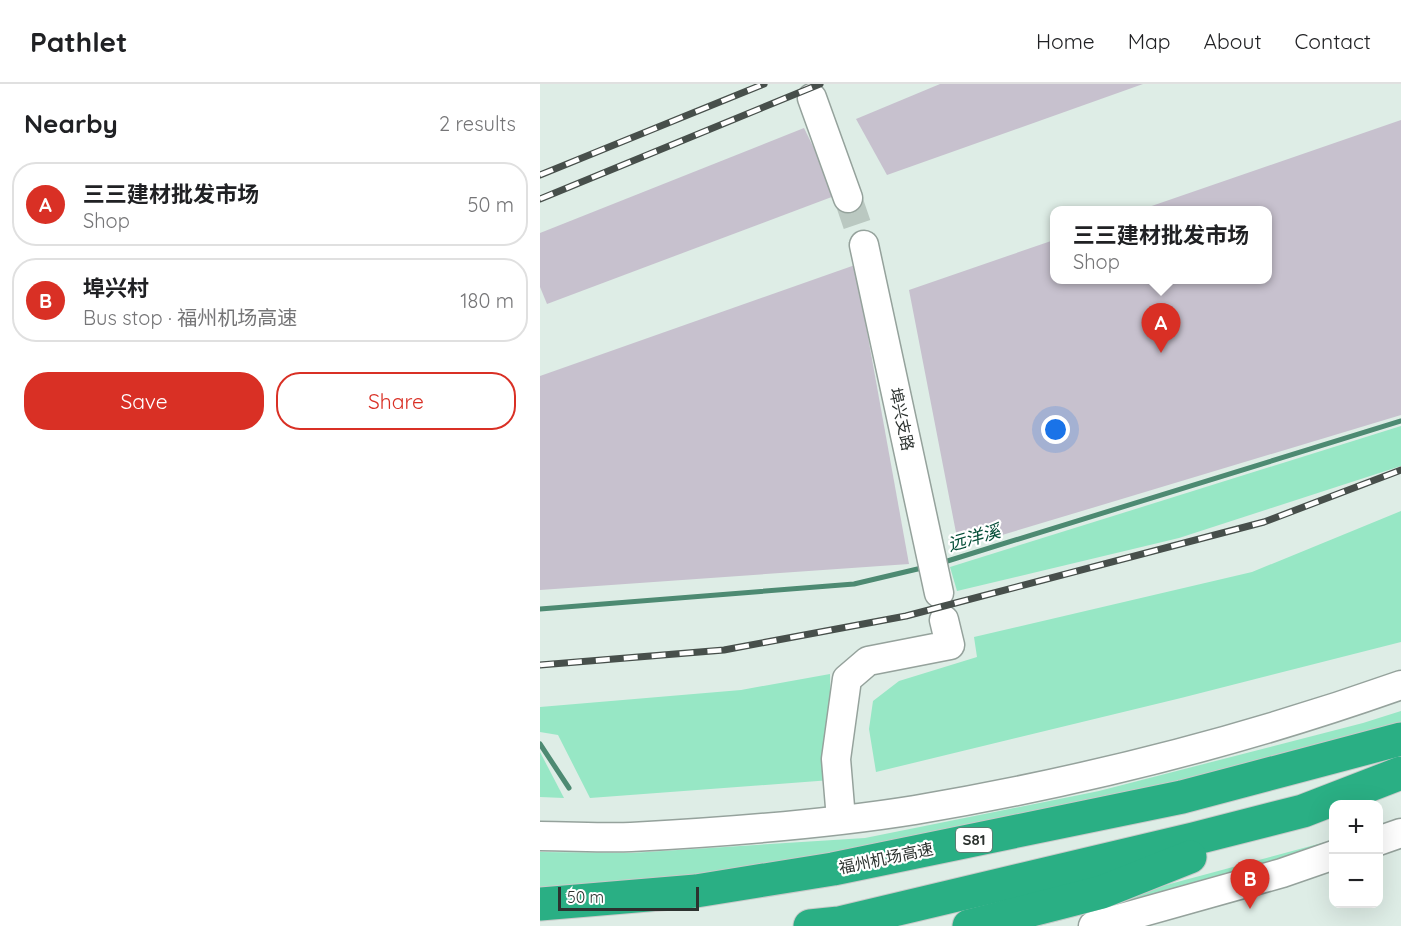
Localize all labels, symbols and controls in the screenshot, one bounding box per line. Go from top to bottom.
text: Pathlet [30,24,127,59]
text: Home [1036,28,1095,54]
text: Map [1128,28,1171,54]
text: About [1204,28,1262,54]
text: Contact [1295,28,1371,54]
text: Nearby [24,107,118,140]
text: 2 results [439,111,516,136]
text: 三三建材批发市场 [83,180,259,208]
text: A [39,192,52,217]
text: 50 m [468,192,514,217]
popup [1050,206,1272,284]
text: Shop [83,208,130,233]
text: 三三建材批发市场 [1073,221,1249,249]
text: Shop [1073,249,1120,274]
text: 埠兴村 [83,274,149,302]
text: B [39,288,52,313]
text: 180 m [460,288,514,313]
pin: A [1142,304,1180,353]
text: Bus stop · 福州机场高速 [83,305,297,330]
button: Save [24,372,264,430]
button: Share [276,372,516,430]
street label: 埠兴支路 [886,386,918,452]
your location [1041,415,1070,444]
water label: 远洋溪 [945,518,1005,556]
map controls [1329,800,1383,908]
button: + [1329,800,1383,854]
road number: S81 [956,828,992,852]
street label: 福州机场高速 [837,838,935,878]
button: − [1329,854,1383,908]
pin: B [1230,860,1270,909]
scale bar [558,884,699,912]
text: 50 m [567,887,604,907]

